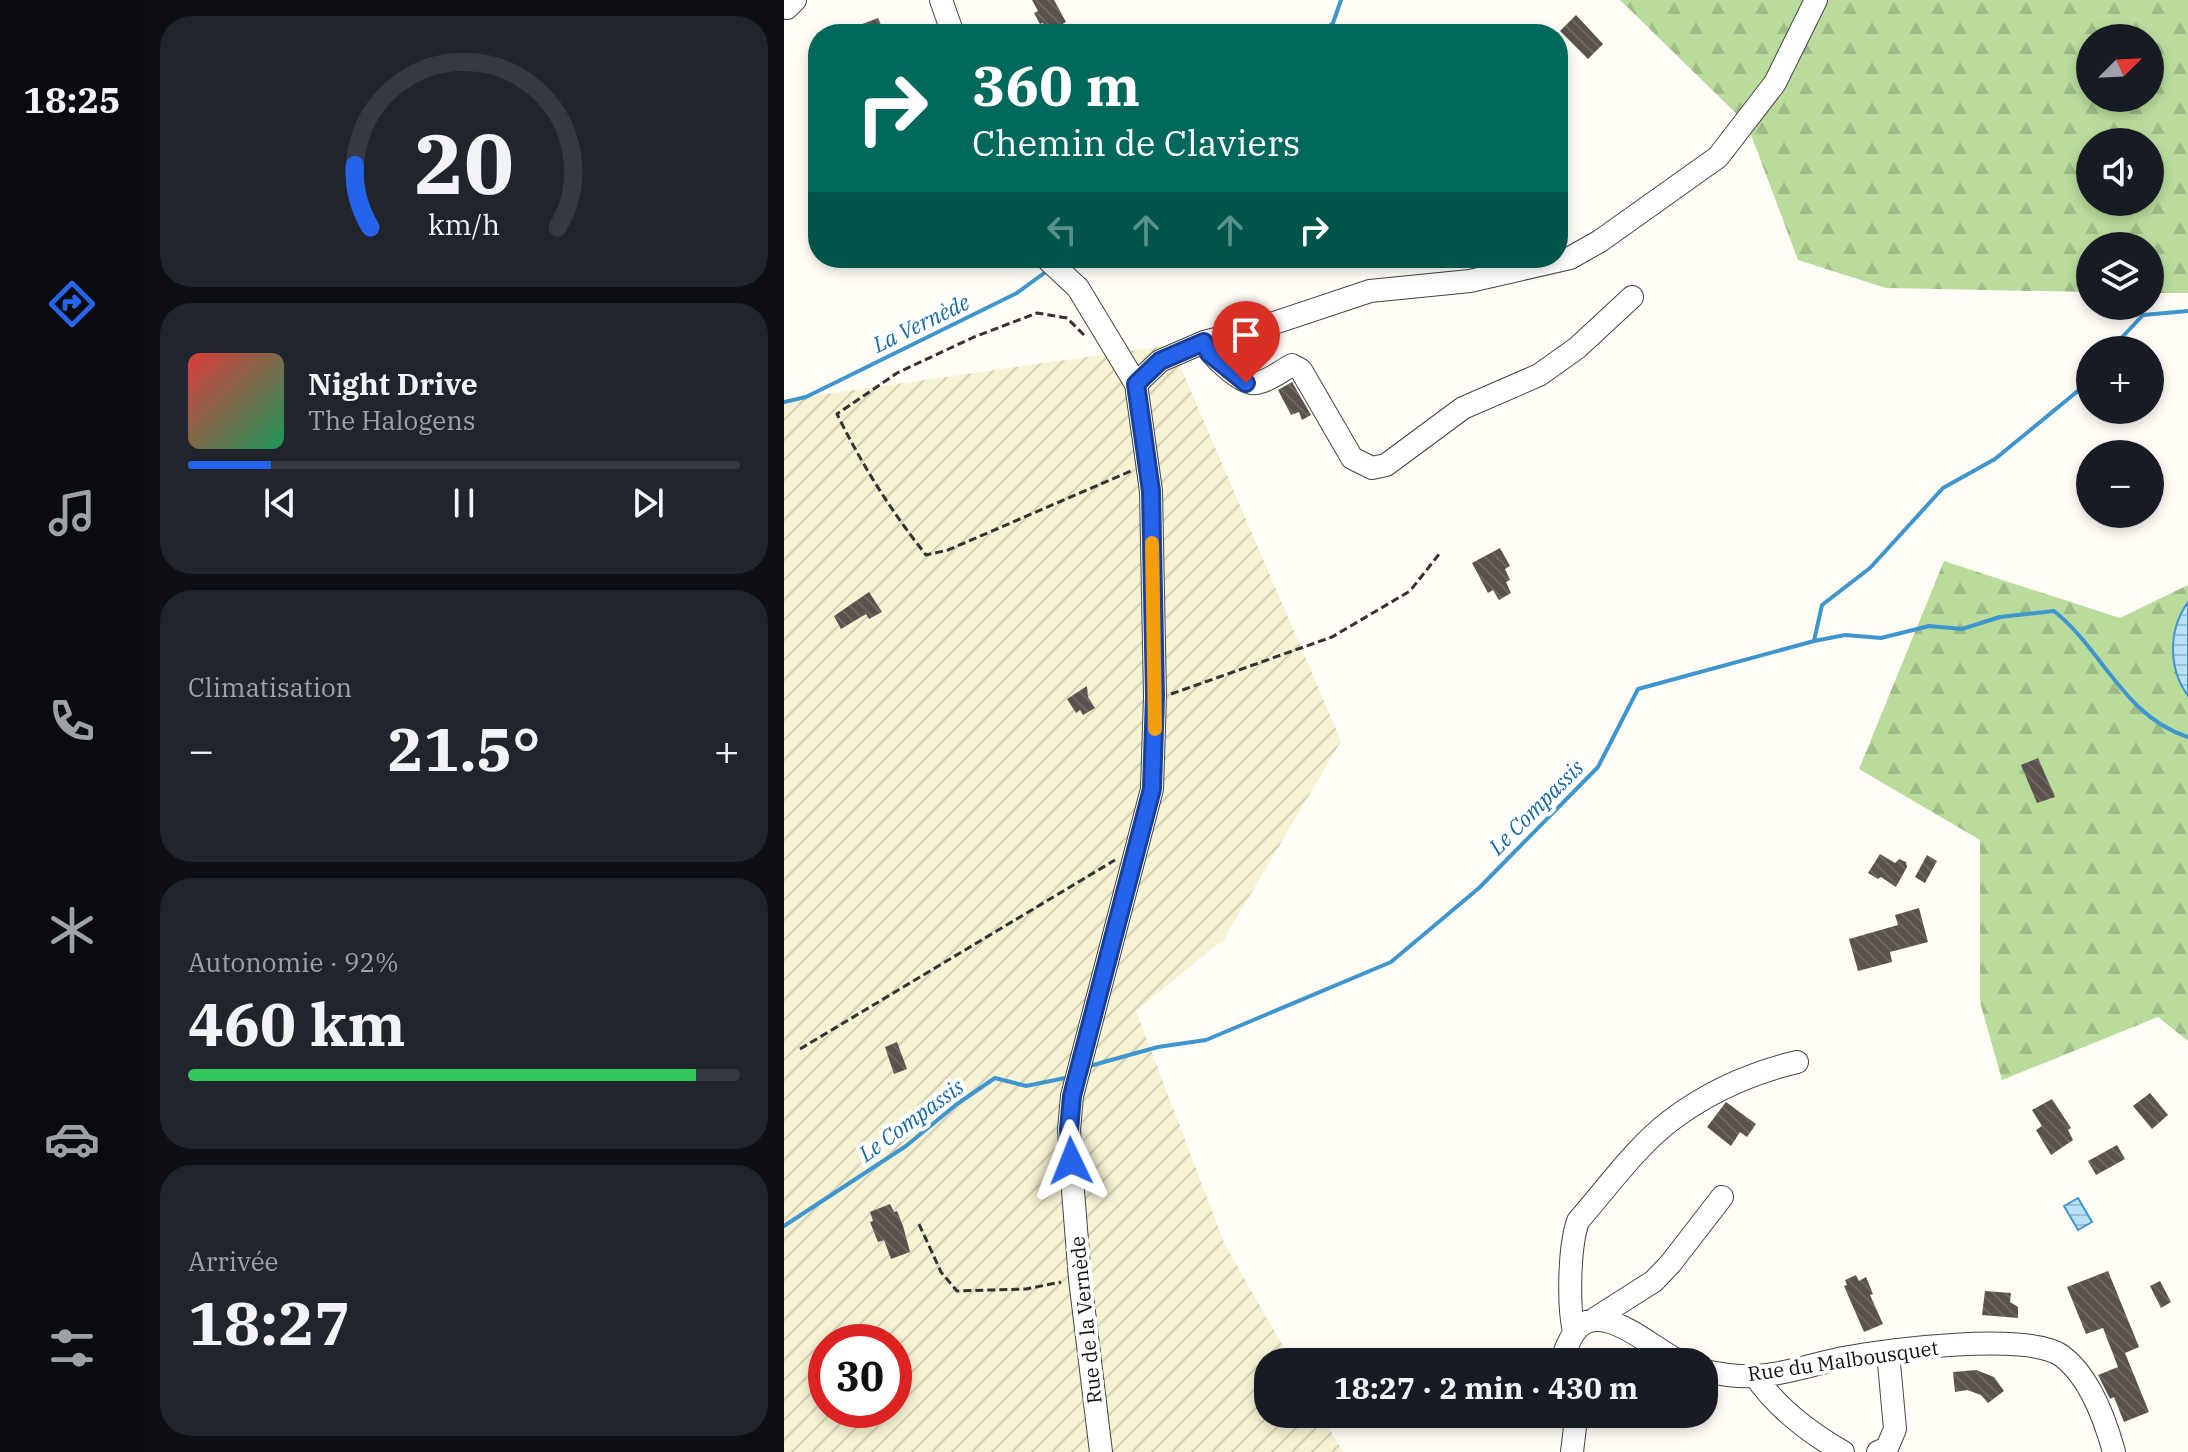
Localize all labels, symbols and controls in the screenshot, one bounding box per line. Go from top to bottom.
north arrow [2076,24,2164,112]
map controls [2076,24,2164,528]
text: 360 m [972,49,1140,121]
icon: right [840,56,944,160]
text: 18:25 [23,76,121,123]
text: 20 [414,108,514,216]
text: Chemin de Claviers [972,119,1300,166]
button: sound [2076,128,2164,216]
text: km/h [428,206,500,243]
icon: left [1040,208,1084,252]
icon: ahead [1124,208,1168,252]
icon: ahead [1208,208,1252,252]
icon: right [1292,208,1336,252]
button: layers [2076,232,2164,320]
icon: directions [44,276,100,332]
water label: La Vernède [867,287,974,359]
pin [1212,301,1280,383]
icon: arrive [1224,313,1268,357]
button: + [2076,336,2164,424]
text: Night Drive [308,364,478,403]
text: The Halogens [308,403,476,437]
button: − [2076,440,2164,528]
icon: previous [258,481,302,525]
icon: pause [442,481,486,525]
icon: next [626,481,670,525]
icon: music [44,485,100,541]
text: Climatisation [188,670,352,704]
icon: phone [44,693,100,749]
text: 21.5° [387,709,541,788]
text: − [188,721,214,778]
text: + [714,721,740,778]
water label: Le Compassis [1481,752,1590,861]
icon: climate [44,902,100,958]
text: Autonomie · 92% [188,945,399,979]
text: 460 km [188,984,406,1063]
water label: Le Compassis [852,1071,970,1168]
icon: car [44,1111,100,1167]
position arrow [1029,1119,1113,1203]
street label: Rue de la Vernède [1063,1235,1108,1405]
text: Arrivée [188,1244,279,1278]
text: 18:27 [188,1283,350,1362]
icon: filters [44,1320,100,1376]
speed limit sign: 30 [808,1324,912,1428]
street label: Rue du Malbousquet [1746,1334,1940,1387]
text: 18:27 · 2 min · 430 m [1334,1368,1638,1407]

